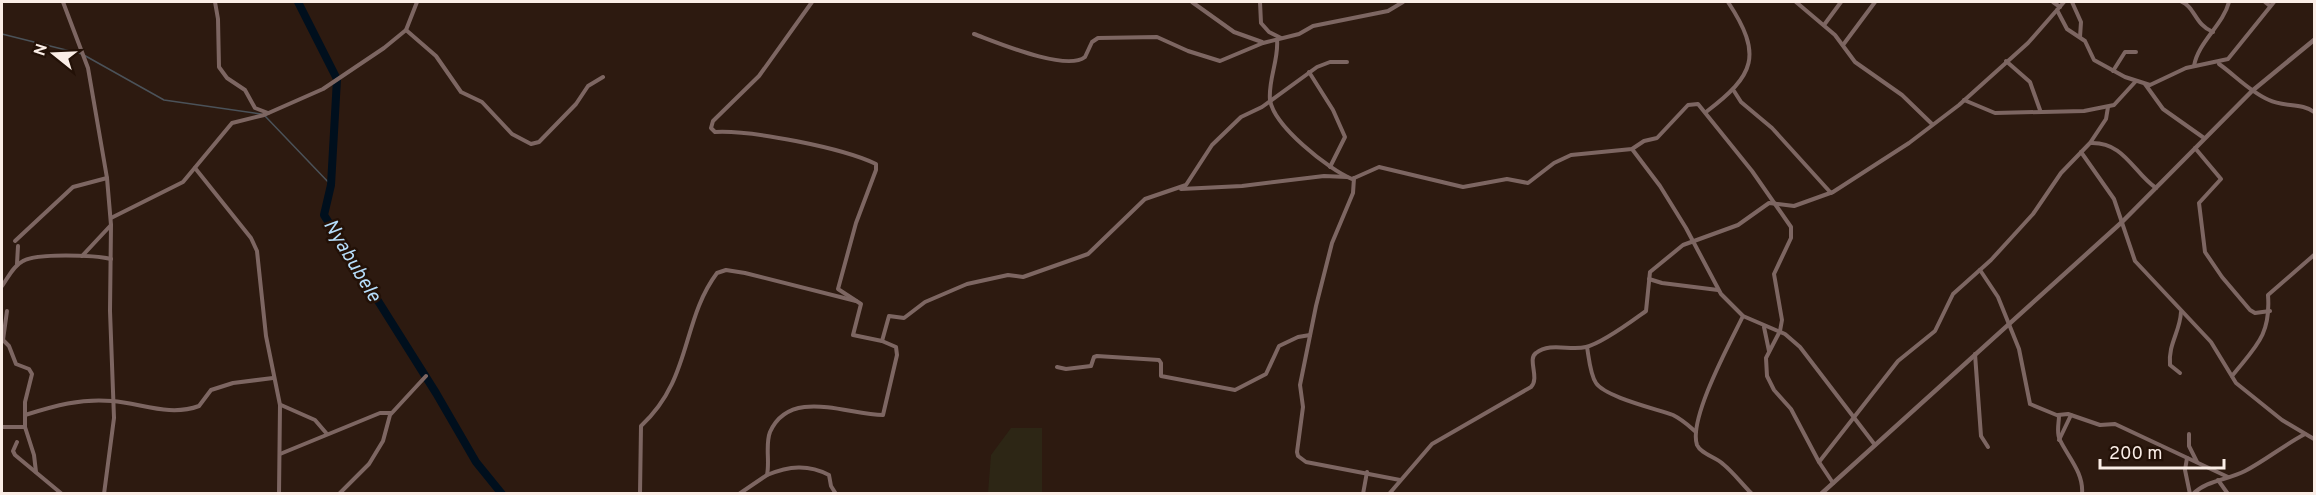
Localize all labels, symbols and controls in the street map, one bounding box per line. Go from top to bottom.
north arrow [24,24,84,84]
text: N [30,41,53,59]
water label: Nyabubele [316,215,387,308]
scale bar [2100,432,2224,470]
text: 200 m [2109,443,2162,466]

